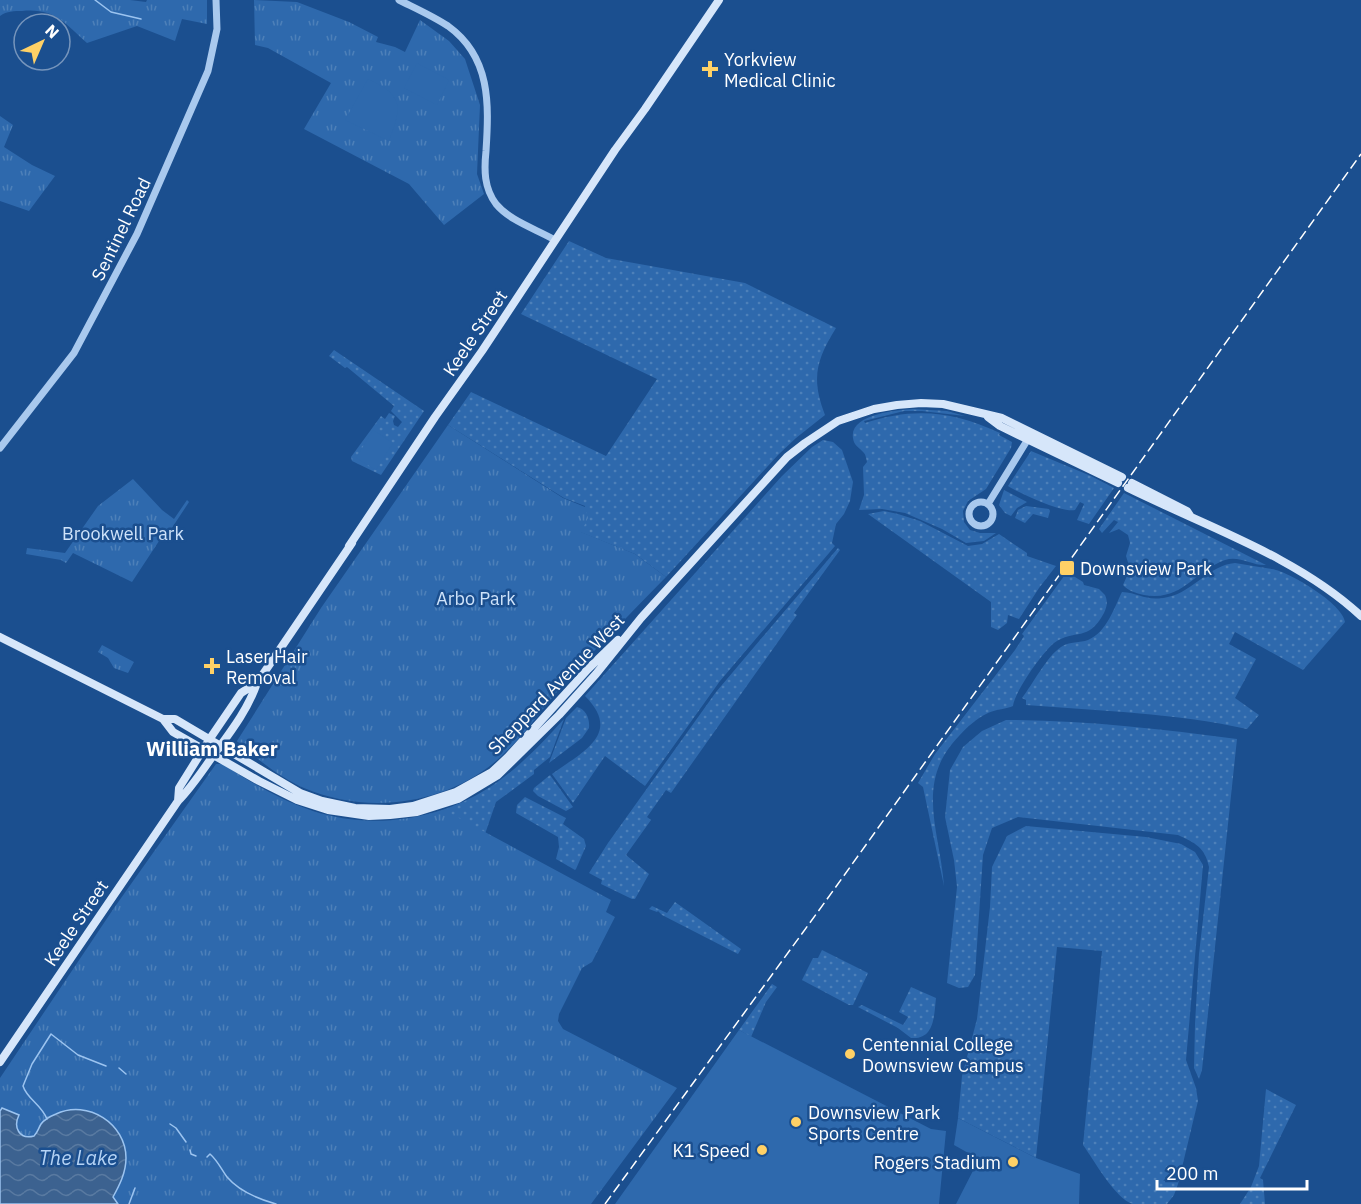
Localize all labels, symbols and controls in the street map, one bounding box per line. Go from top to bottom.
north arrow [12,12,72,72]
text: N [41,20,64,42]
place label: Yorkview Medical Clinic [724,48,836,92]
marker: Yorkview Medical Clinic [701,60,719,78]
street label: Sentinel Road [86,174,156,284]
street label: Keele Street [438,285,512,381]
park label: Brookwell Park [62,522,184,545]
place label: Downsview Park [1080,557,1213,580]
marker: Downsview Park [1058,559,1076,577]
park label: Arbo Park [436,587,516,610]
street label: Sheppard Avenue West [483,609,629,759]
place label: Laser Hair Removal [226,645,308,689]
marker: Laser Hair Removal [203,657,221,675]
district label: William Baker [146,735,278,762]
street label: Keele Street [39,875,113,971]
place label: Centennial College Downsview Campus [862,1033,1024,1077]
marker: Centennial College Downsview Campus [843,1047,857,1061]
place label: Downsview Park Sports Centre [808,1101,941,1145]
marker: Downsview Park Sports Centre [789,1115,803,1129]
place label: K1 Speed [672,1139,750,1162]
marker: K1 Speed [755,1143,769,1157]
water label: The Lake [39,1144,117,1171]
place label: Rogers Stadium [874,1151,1001,1174]
scale bar [1157,1153,1307,1191]
marker: Rogers Stadium [1006,1155,1020,1169]
text: 200 m [1166,1162,1218,1185]

